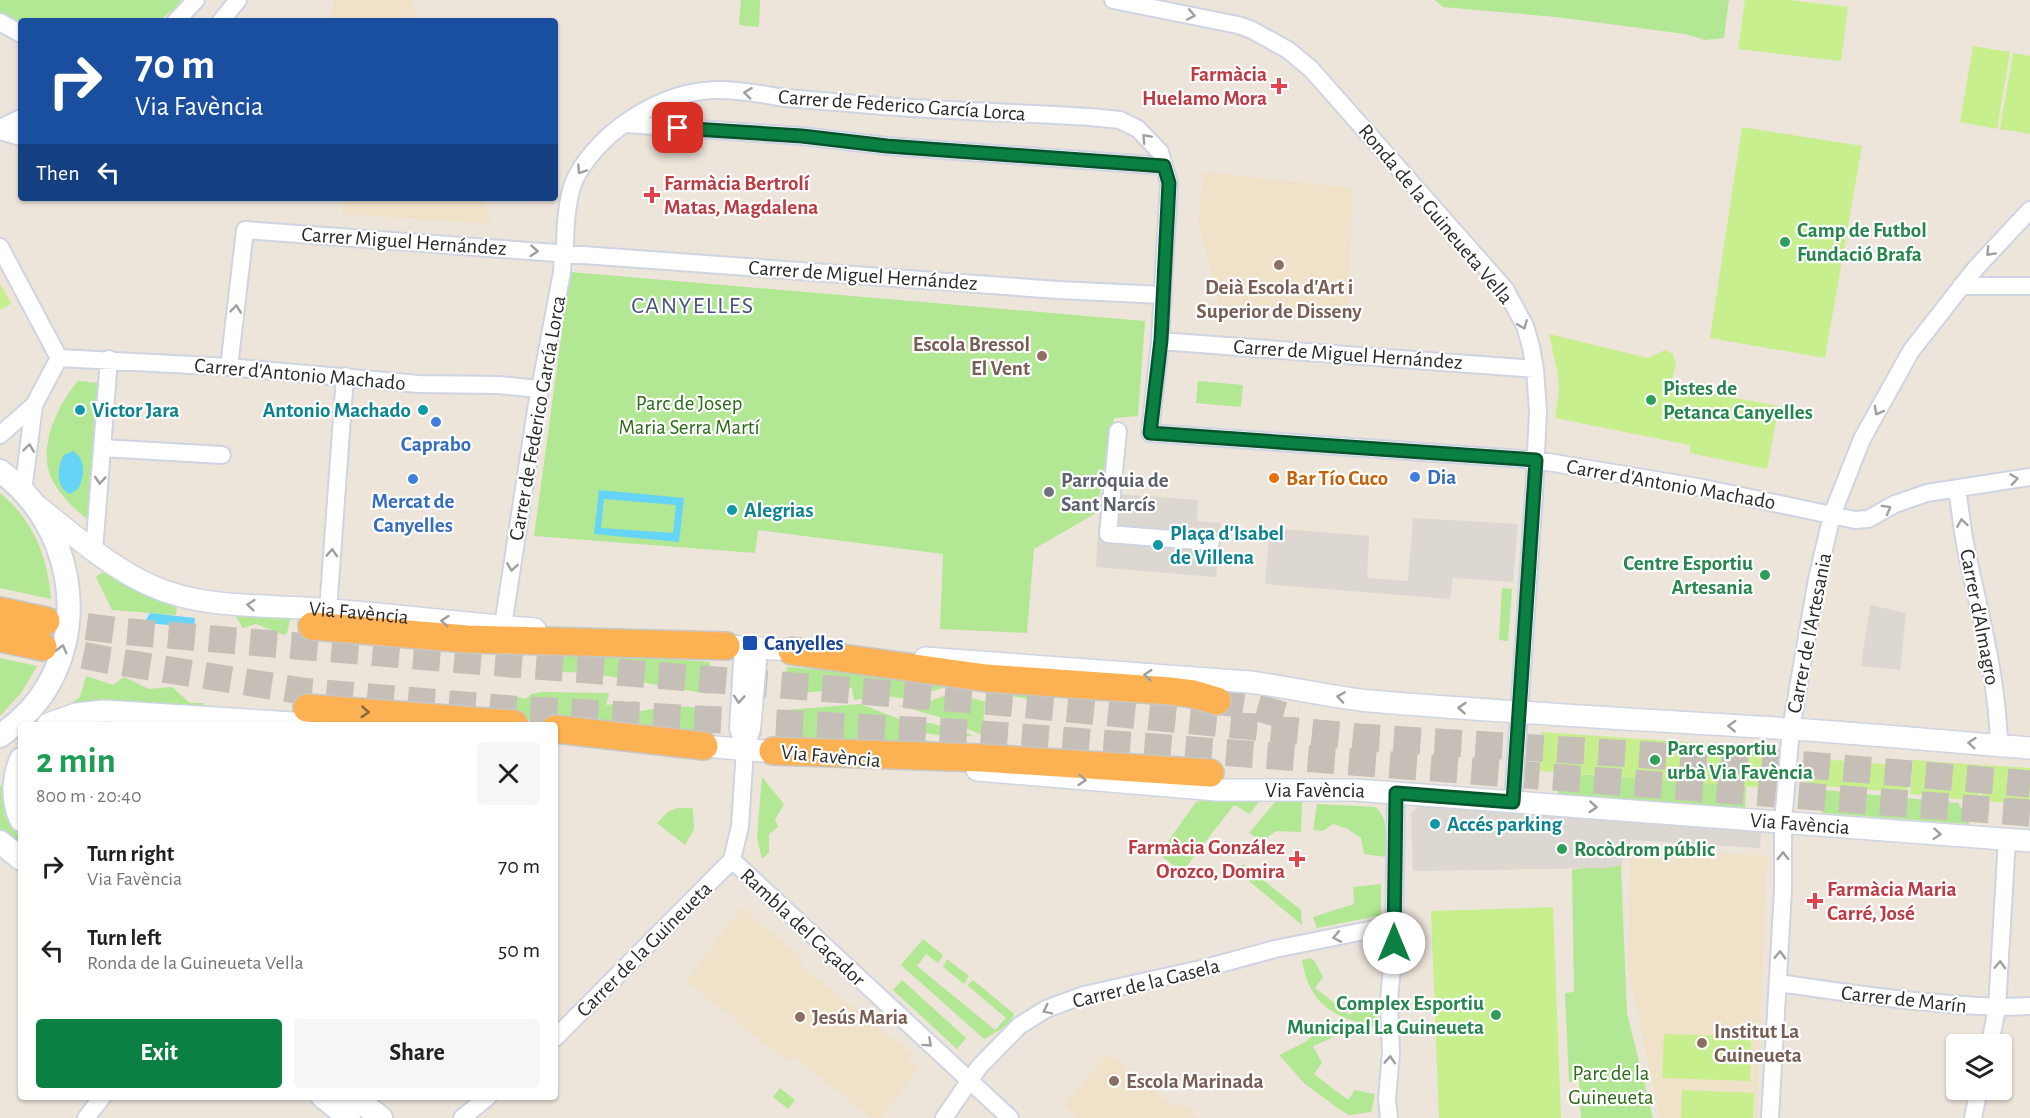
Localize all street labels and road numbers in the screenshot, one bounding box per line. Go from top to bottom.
street label: Carrer de Federico García Lorca [777,86,1027,125]
street label: Ronda de la Guineueta Vella [1354,120,1517,308]
street label: Carrer Miguel Hernández [301,224,507,259]
street label: Carrer de Miguel Hernández [748,257,978,294]
street label: Carrer de Federico García Lorca [506,294,569,542]
street label: Carrer de Miguel Hernández [1233,336,1463,373]
street label: Carrer d'Antonio Machado [194,355,406,394]
street label: Carrer d'Antonio Machado [1565,456,1777,513]
street label: Carrer d'Almagro [1956,547,2003,687]
street label: Carrer de l'Artesania [1784,551,1835,715]
street label: Via Favència [308,598,410,628]
street label: Via Favència [780,742,882,771]
street label: Via Favència [1265,780,1366,802]
street label: Via Favència [1749,810,1851,838]
street label: Rambla del Caçador [736,865,869,990]
street label: Carrer de la Guineueta [573,878,716,1021]
street label: Carrer de la Gasela [1070,955,1222,1012]
street label: Carrer de Marín [1840,982,1968,1017]

